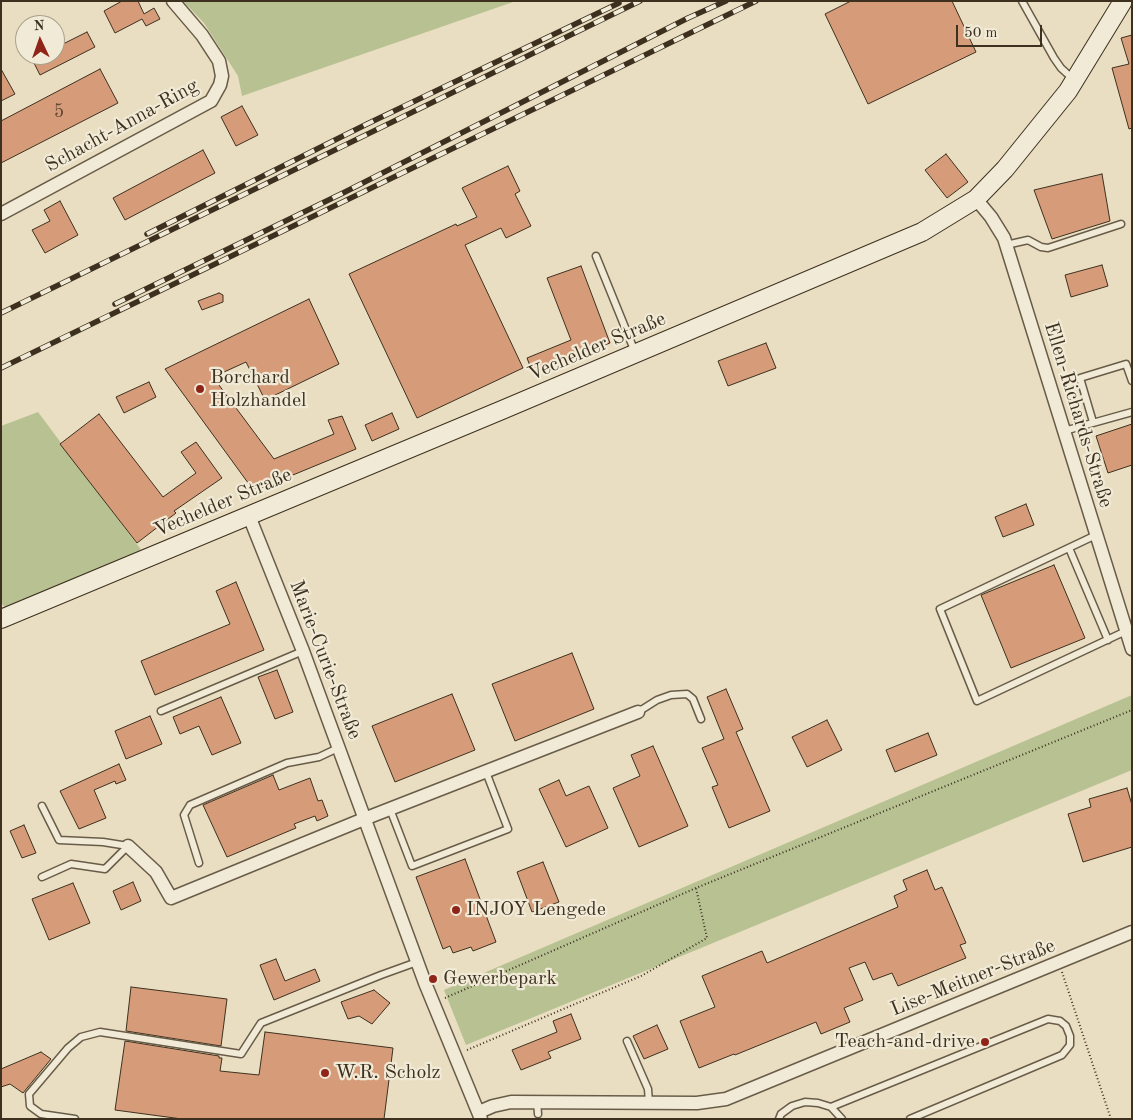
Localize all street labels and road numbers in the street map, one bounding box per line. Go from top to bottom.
street label: Schacht-Anna-Ring [41,74,203,178]
street label: Vechelder Straße [524,307,670,387]
street label: Ellen-Richards-Straße [1038,319,1118,511]
street label: Vechelder Straße [150,463,296,543]
street label: Marie-Curie-Straße [284,577,366,743]
street label: Lise-Meitner-Straße [887,934,1059,1022]

